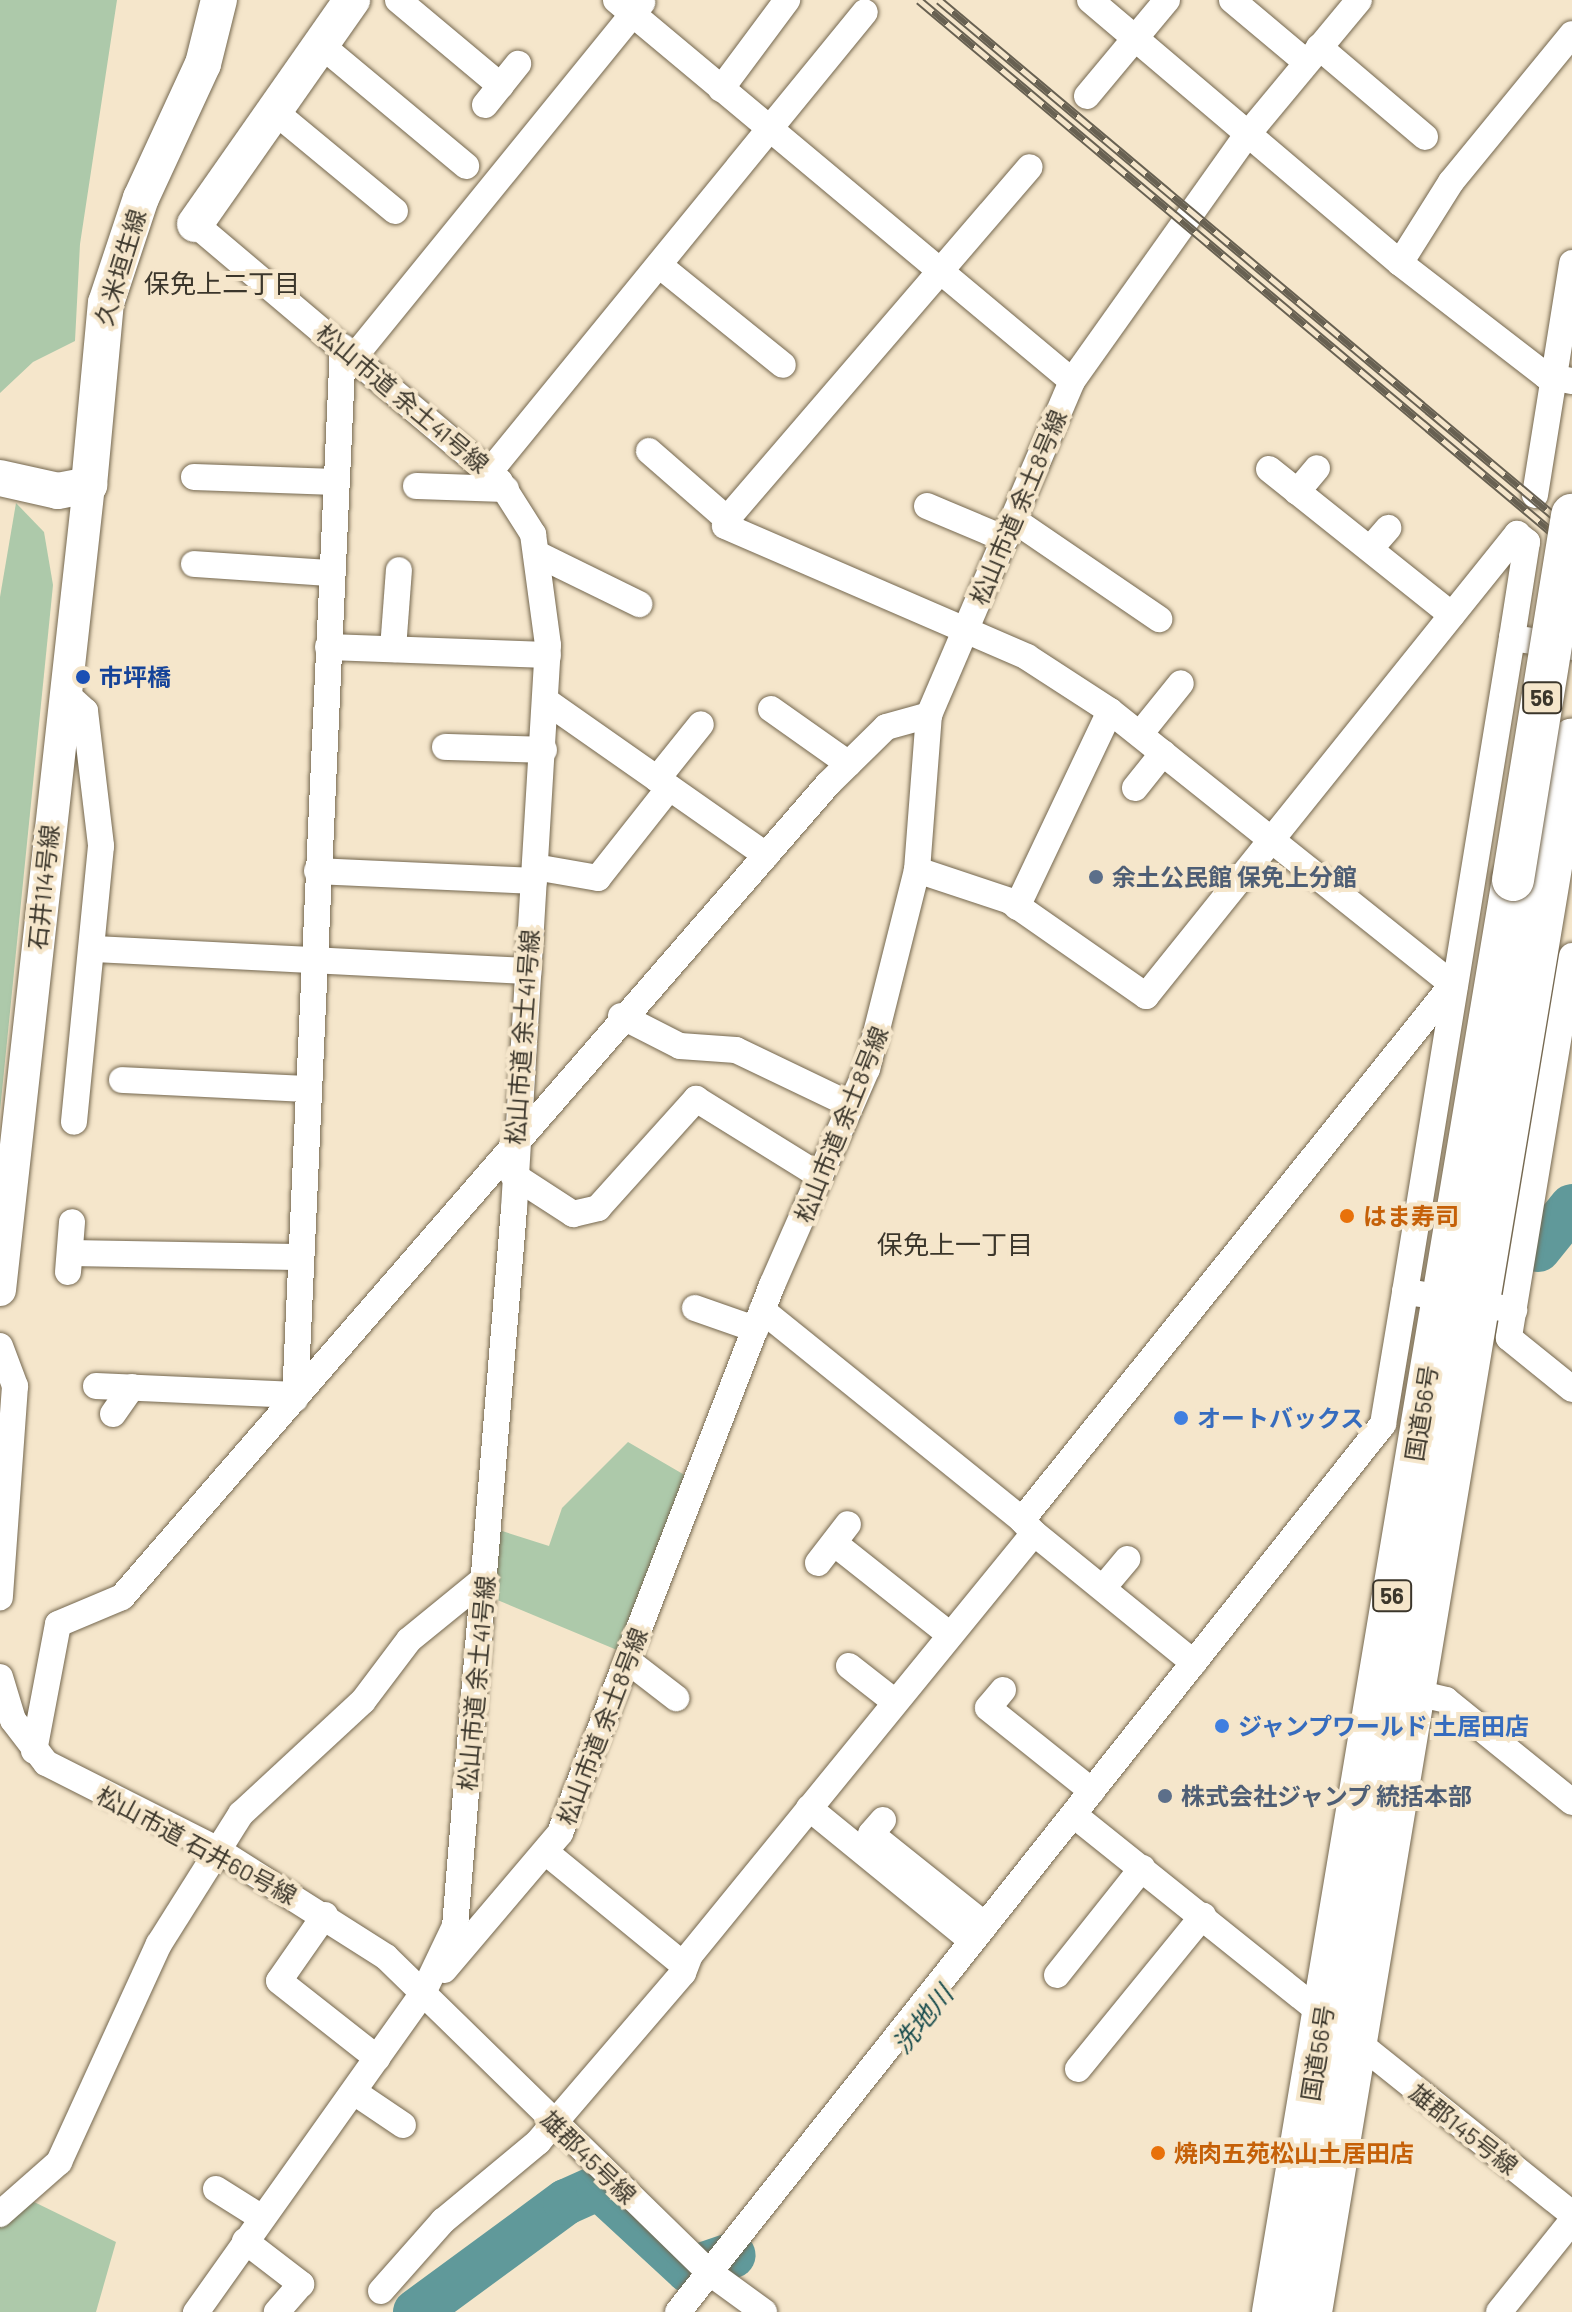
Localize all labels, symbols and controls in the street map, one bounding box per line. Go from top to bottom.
street label: 久米垣生線 [89,205,151,329]
district label: 保免上二丁目 [144,267,300,299]
street label: 松山市道 余土41号線 [311,317,495,479]
street label: 松山市道 余土8号線 [964,405,1072,609]
place label: 市坪橋 [99,663,171,691]
marker: 市坪橋 [74,668,92,686]
road number: 56 [1522,680,1562,716]
street label: 石井114号線 [22,823,64,951]
place label: 余土公民館 保免上分館 [1112,863,1357,891]
marker: 余土公民館 保免上分館 [1087,868,1105,886]
street label: 松山市道 余土41号線 [500,928,544,1146]
street label: 松山市道 余土8号線 [788,1022,894,1226]
place label: はま寿司 [1363,1202,1459,1230]
marker: はま寿司 [1338,1207,1356,1225]
district label: 保免上一丁目 [877,1228,1033,1260]
street label: 国道56号 [1399,1363,1443,1463]
place label: オートバックス [1197,1404,1365,1432]
marker: オートバックス [1172,1409,1190,1427]
street label: 松山市道 余土41号線 [452,1574,500,1792]
road number: 56 [1372,1578,1412,1614]
street label: 松山市道 余土8号線 [551,1623,653,1829]
place label: ジャンプワールド 土居田店 [1238,1712,1531,1740]
marker: ジャンプワールド 土居田店 [1213,1717,1231,1735]
street label: 松山市道 石井60号線 [92,1780,302,1910]
place label: 株式会社ジャンプ 統括本部 [1181,1782,1474,1810]
marker: 株式会社ジャンプ 統括本部 [1156,1787,1174,1805]
water label: 洗地川 [885,1979,959,2059]
street label: 国道56号 [1295,2003,1339,2103]
street label: 雄郡145号線 [1404,2078,1524,2180]
street label: 雄郡45号線 [535,2104,643,2210]
place label: 焼肉五苑松山土居田店 [1174,2139,1414,2167]
marker: 焼肉五苑松山土居田店 [1149,2144,1167,2162]

